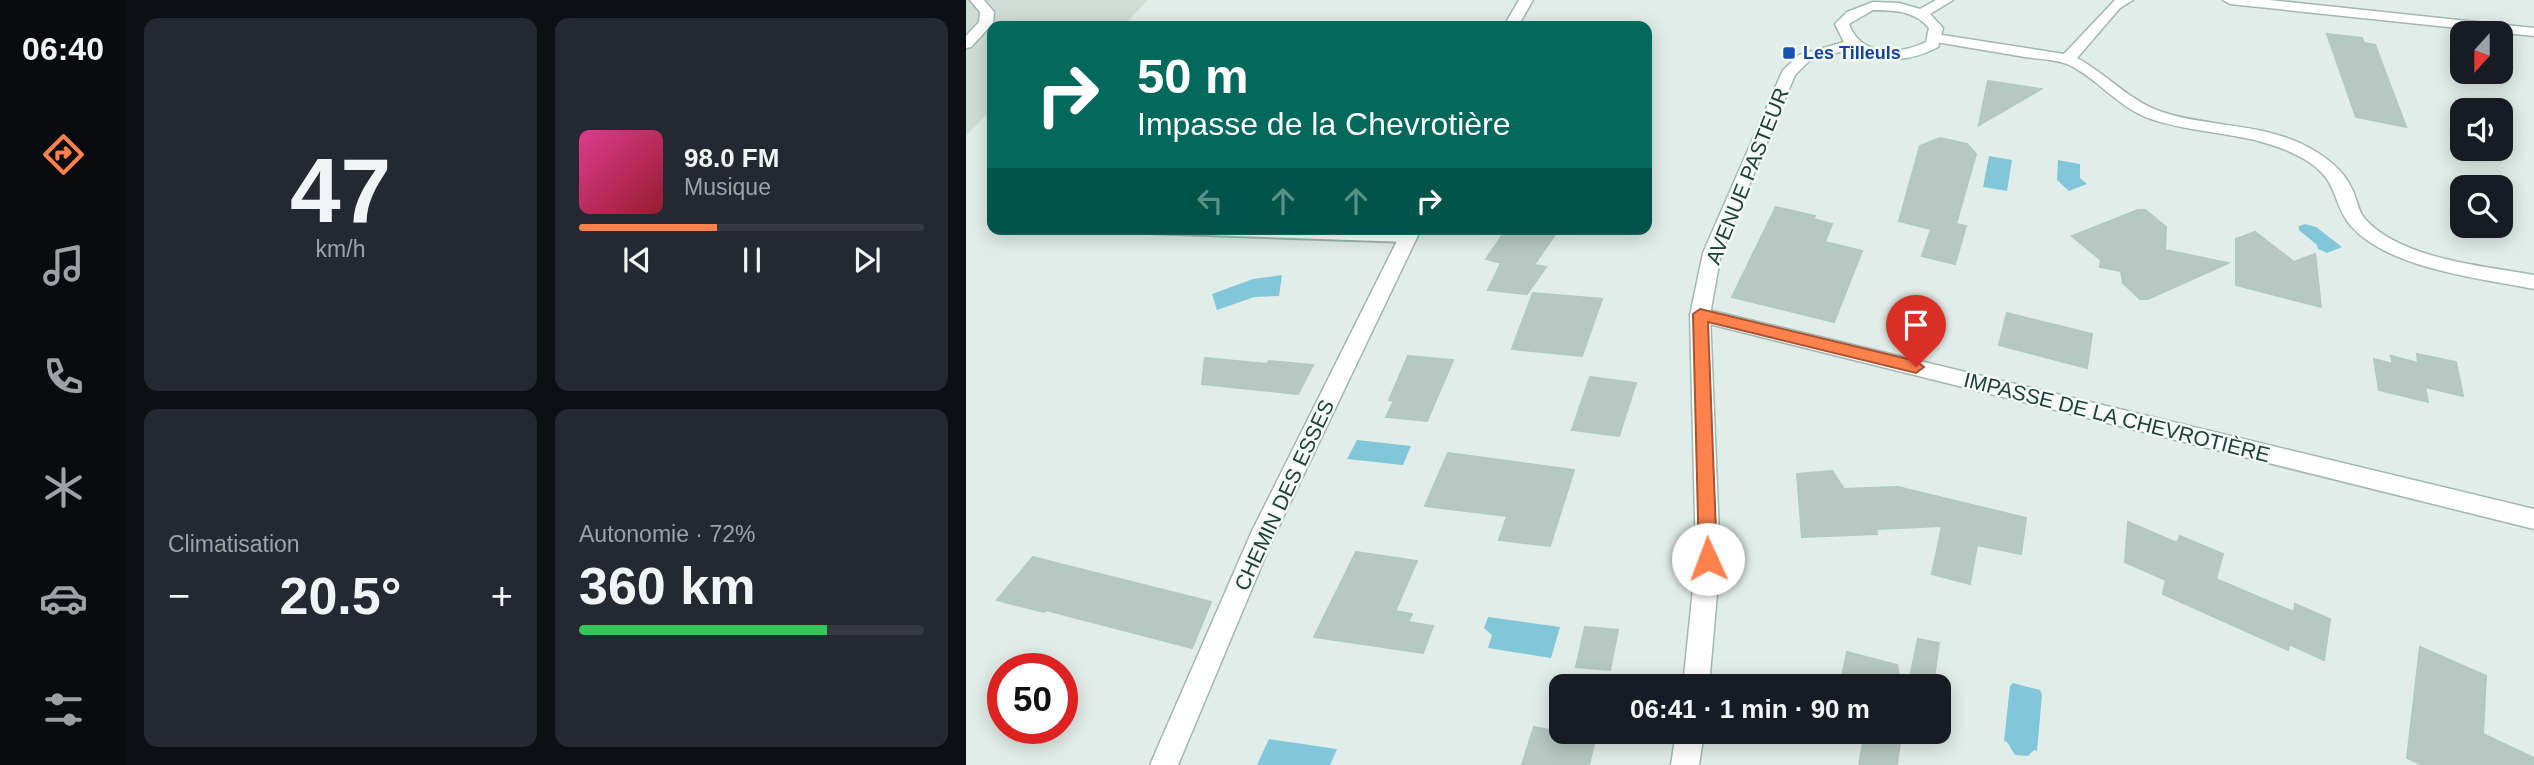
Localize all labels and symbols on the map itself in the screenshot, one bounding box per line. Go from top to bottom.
north arrow [2450,21,2513,84]
place label: Les Tilleuls [1803,43,1901,63]
marker: Les Tilleuls [1781,45,1797,61]
street label: AVENUE PASTEUR [1701,84,1793,268]
pin [1886,295,1946,367]
street label: IMPASSE DE LA CHEVROTIÈRE [1962,368,2272,466]
street label: CHEMIN DES ESSES [1230,396,1338,594]
position arrow [1671,522,1745,596]
speed limit sign: 50 [987,653,1078,744]

